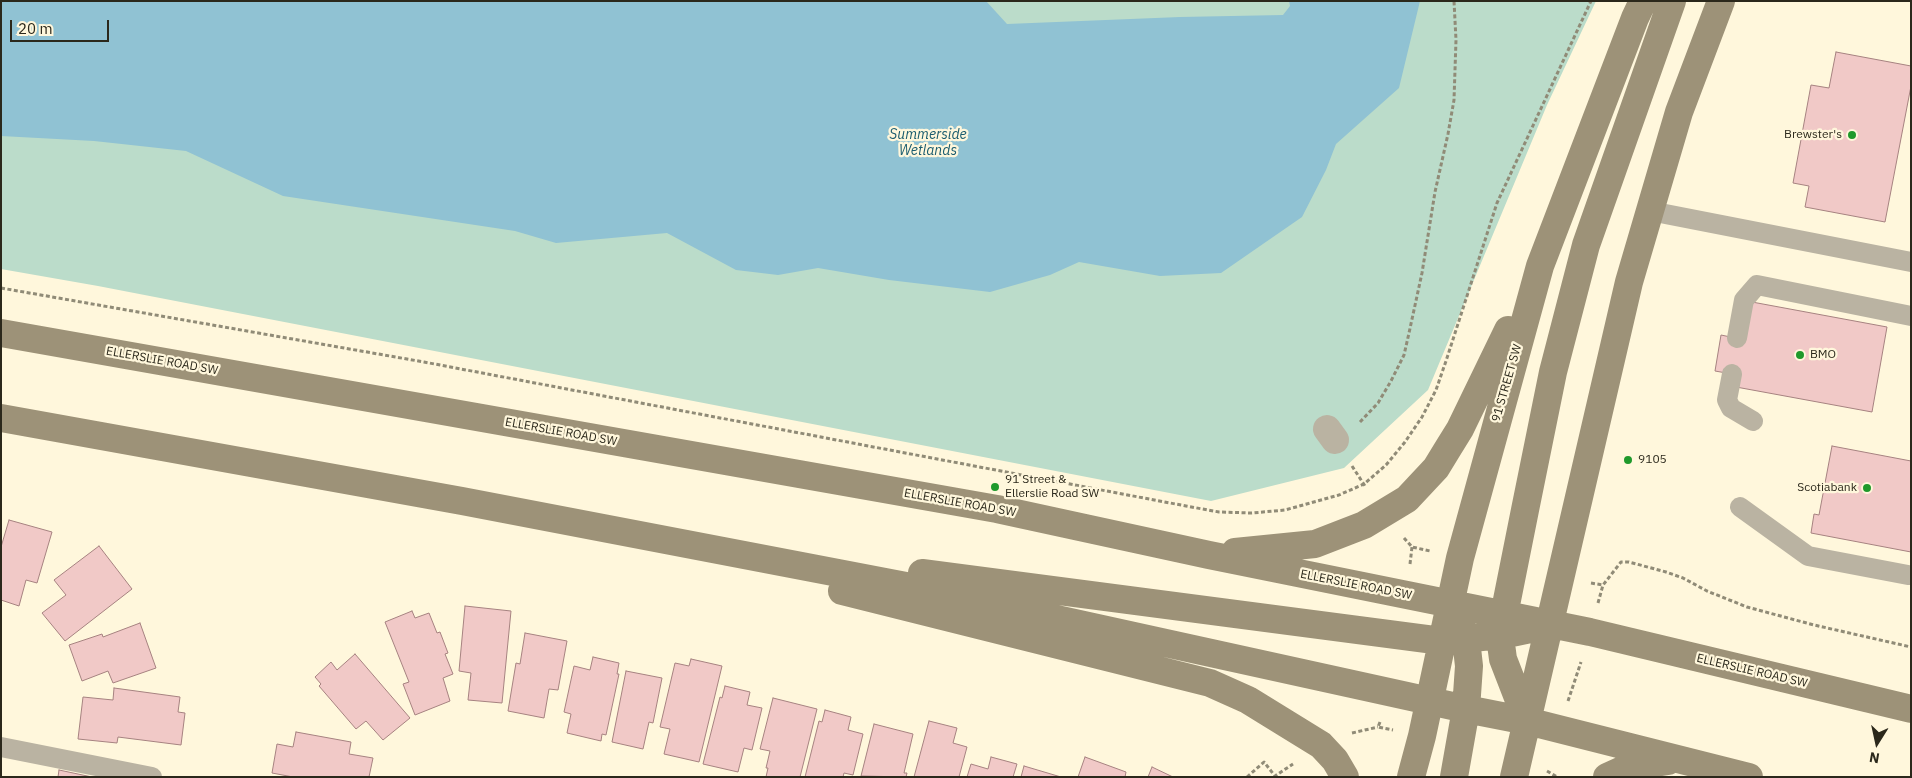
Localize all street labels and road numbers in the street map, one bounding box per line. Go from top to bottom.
street label: 91 STREET SW [1489,343,1525,423]
street label: ELLERSLIE ROAD SW [105,344,219,378]
street label: ELLERSLIE ROAD SW [504,415,618,449]
street label: ELLERSLIE ROAD SW [903,486,1017,520]
street label: ELLERSLIE ROAD SW [1299,567,1413,603]
street label: ELLERSLIE ROAD SW [1695,651,1809,691]

